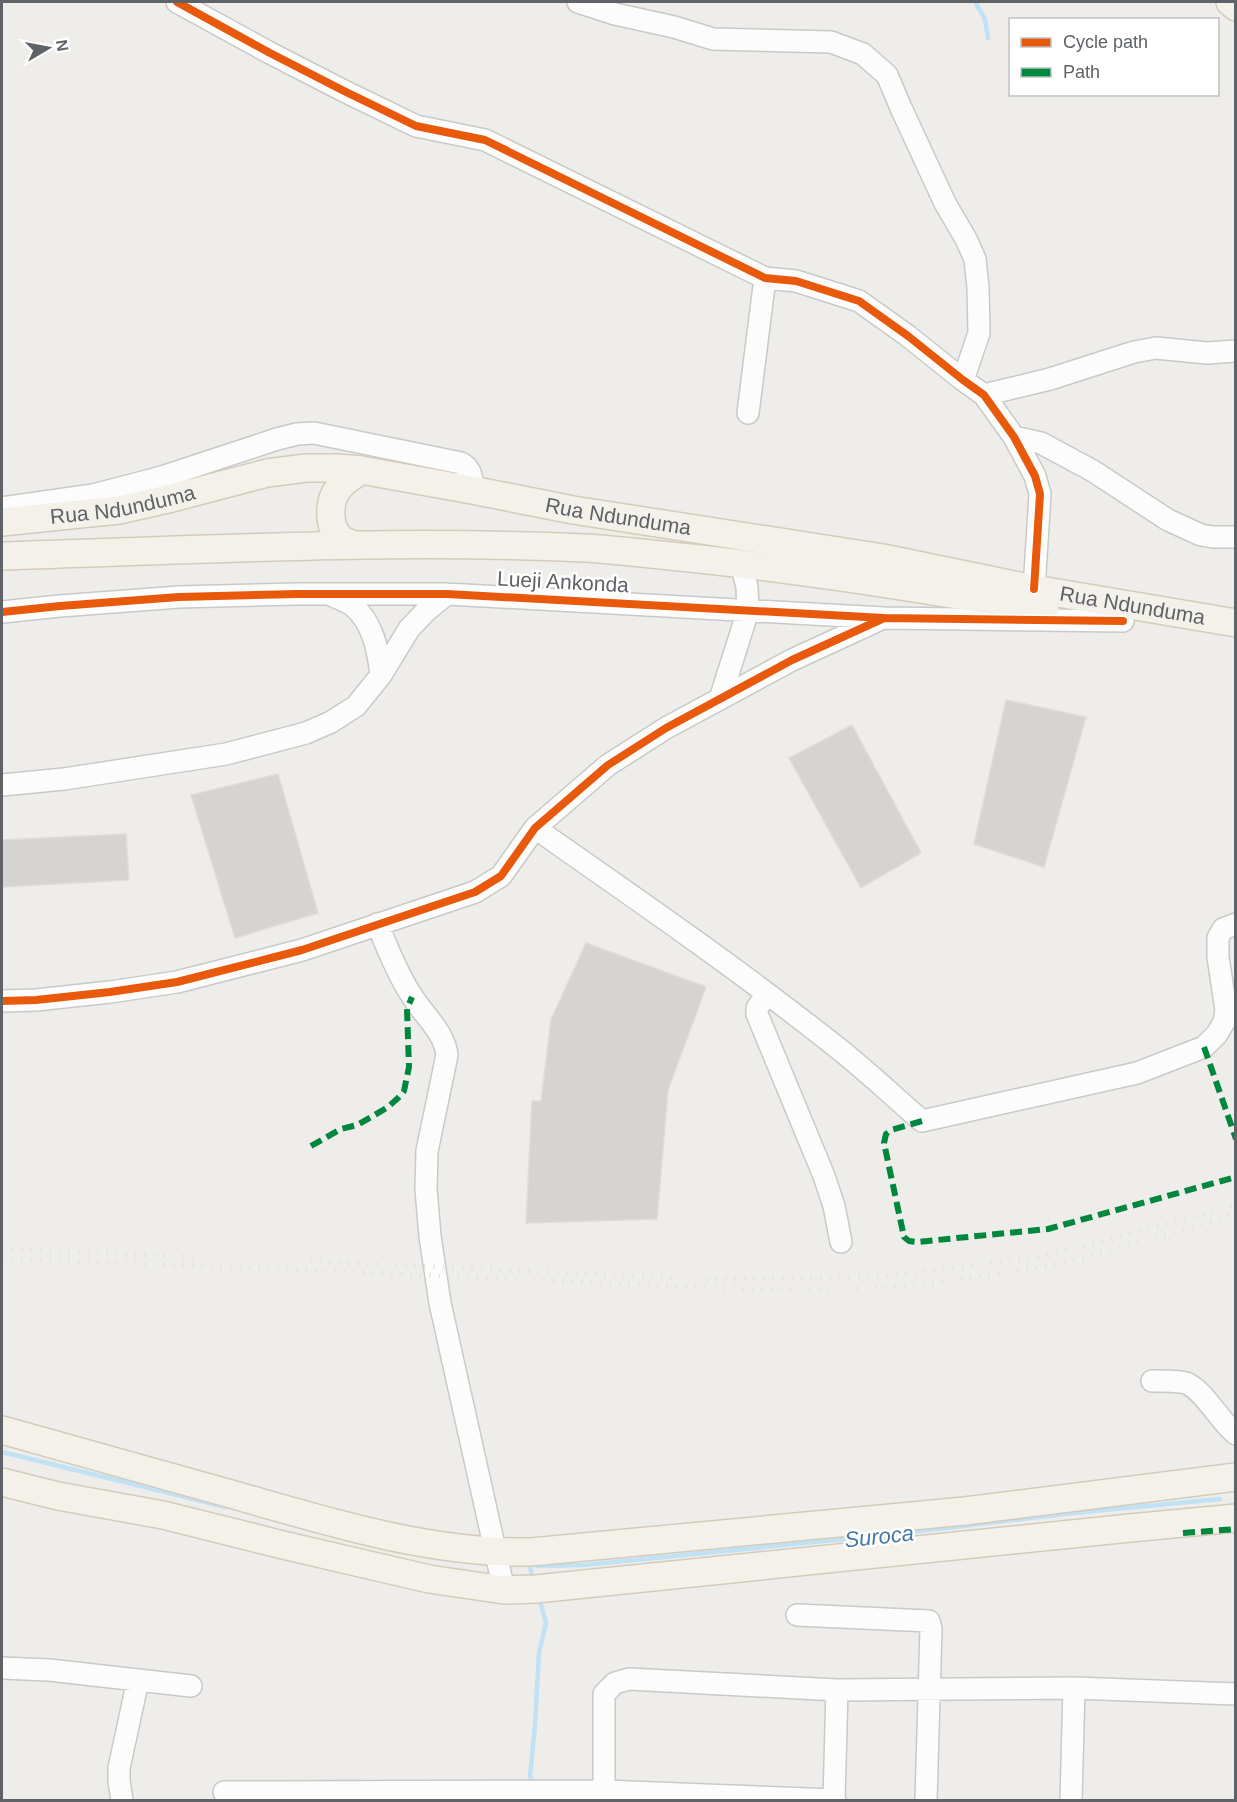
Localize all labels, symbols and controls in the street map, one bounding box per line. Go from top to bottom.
north arrow [18,18,78,78]
legend [1009,18,1219,96]
text: Cycle path [1063,32,1148,52]
text: N [53,38,72,53]
text: Path [1063,62,1100,82]
street label: Rua Ndunduma [49,480,198,528]
street label: Rua Ndunduma [543,493,693,539]
street label: Lueji Ankonda [497,567,630,596]
street label: Rua Ndunduma [1058,582,1207,629]
water label: Suroca [843,1520,915,1553]

